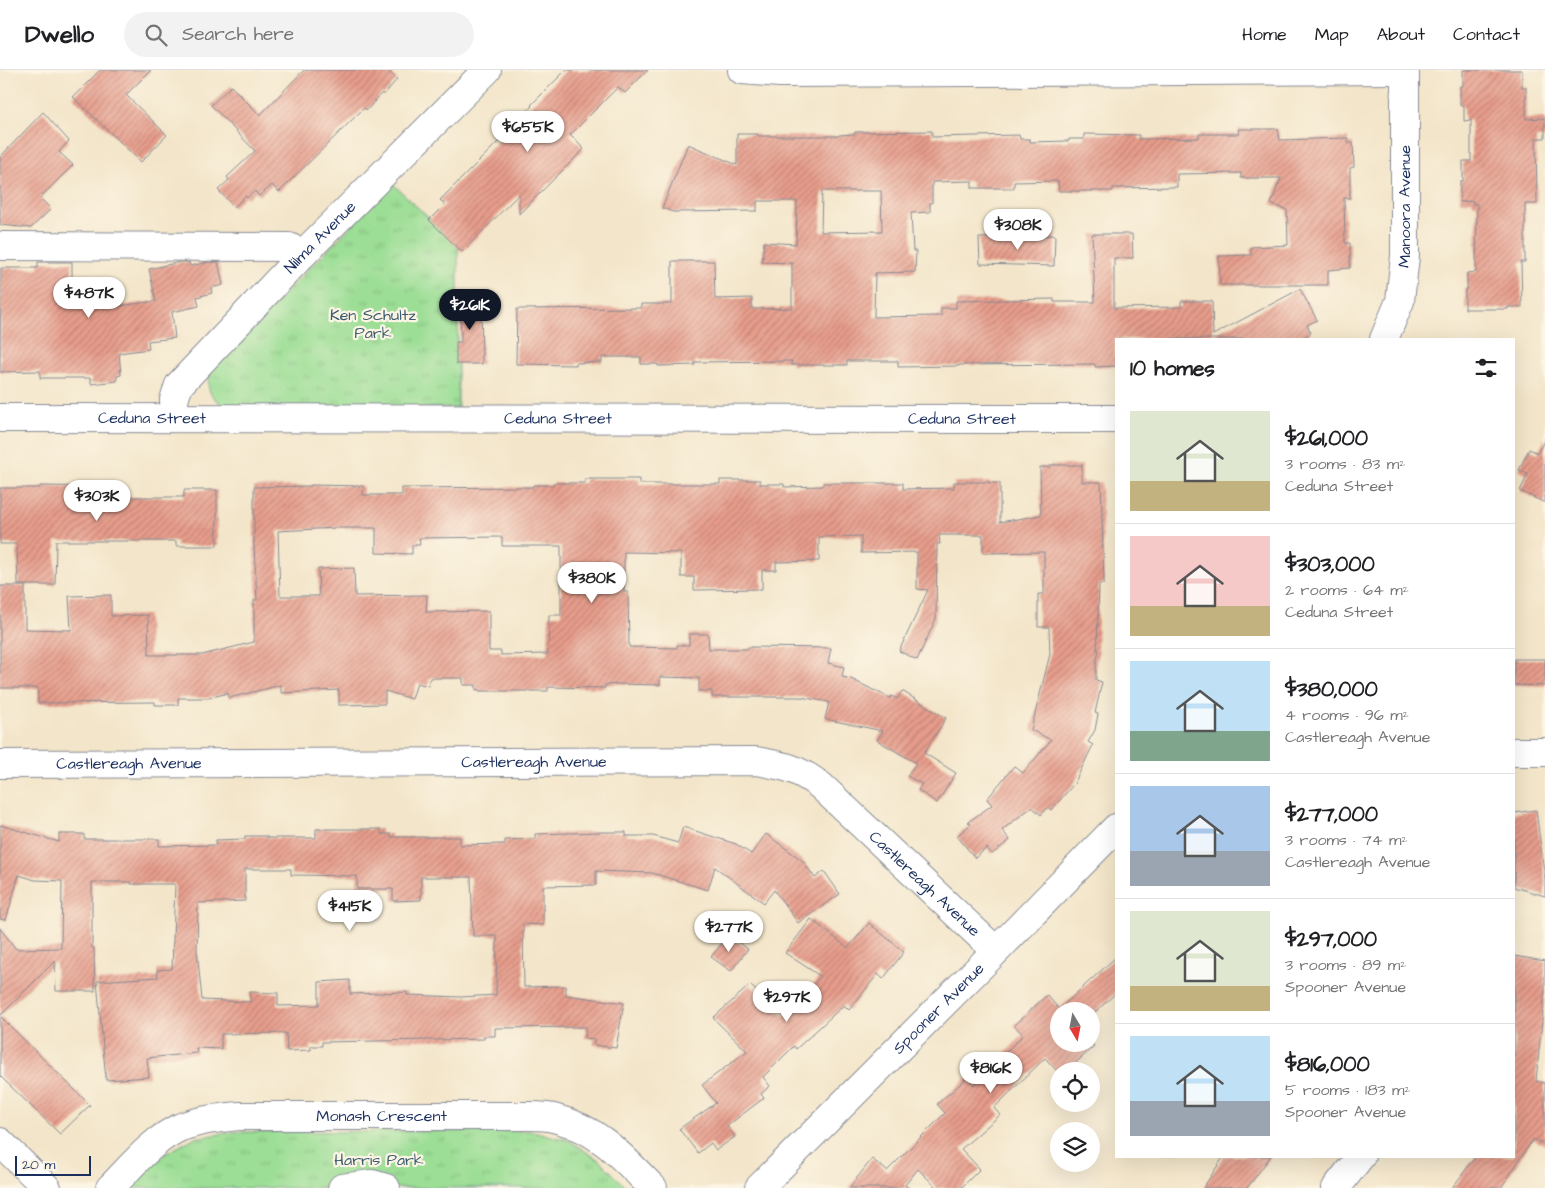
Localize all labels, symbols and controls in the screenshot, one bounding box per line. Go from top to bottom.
search box [124,12,474,57]
text: Dwello [25,18,94,52]
icon: search [142,21,170,49]
text: Search here [182,21,294,48]
text: Home [1242,22,1287,47]
text: Map [1315,22,1349,47]
text: About [1377,22,1425,47]
text: Contact [1453,22,1520,47]
pin: $655K [493,111,563,153]
text: $655K [502,116,554,138]
street label: Manoora Avenue [1393,145,1416,269]
street label: Nilma Avenue [279,196,361,278]
pin: $308K [983,208,1053,251]
text: $308K [994,214,1042,236]
pin: $487K [54,276,124,319]
text: $487K [64,282,114,304]
pin: $261K [435,288,505,331]
text: $261K [450,294,490,316]
park label: Ken Schultz Park [330,304,416,344]
text: 10 homes [1130,354,1215,383]
icon: filters [1472,354,1500,382]
street label: Ceduna Street [98,407,207,429]
street label: Ceduna Street [504,407,613,430]
street label: Ceduna Street [908,408,1017,430]
text: $261,000 [1285,424,1368,453]
icon: home [1170,431,1230,491]
text: 3 rooms · 83 m² [1285,453,1405,475]
text: Ceduna Street [1285,475,1393,497]
pin: $303K [62,480,132,522]
text: $303K [75,485,119,507]
text: $303,000 [1285,550,1375,579]
icon: home [1170,556,1230,616]
pin: $380K [557,562,627,604]
text: $380K [568,567,616,589]
text: 2 rooms · 64 m² [1285,579,1409,601]
text: Ceduna Street [1285,601,1393,623]
text: $380,000 [1285,675,1378,704]
icon: home [1170,681,1230,741]
text: 4 rooms · 96 m² [1285,704,1409,726]
text: Castlereagh Avenue [1285,726,1430,748]
street label: Castlereagh Avenue [461,751,607,774]
street label: Castlereagh Avenue [56,752,202,775]
text: $277,000 [1285,800,1378,829]
icon: home [1170,806,1230,866]
street label: Castlereagh Avenue [864,826,985,942]
text: 3 rooms · 74 m² [1285,829,1408,851]
text: Castlereagh Avenue [1285,851,1430,873]
pin: $415K [315,890,385,932]
text: $415K [329,895,371,917]
pin: $277K [694,910,764,953]
text: $277K [705,916,753,938]
text: $297,000 [1285,925,1377,954]
icon: home [1170,931,1230,991]
text: 3 rooms · 89 m² [1285,954,1406,976]
street label: Spooner Avenue [888,958,989,1059]
text: Spooner Avenue [1285,976,1406,998]
pin: $297K [752,980,822,1023]
text: $297K [764,986,810,1008]
north arrow [1050,1002,1100,1052]
map controls [1050,1002,1100,1172]
text: $816,000 [1285,1050,1370,1079]
pin: $816K [956,1052,1026,1094]
icon: home [1170,1056,1230,1116]
text: $816K [970,1057,1012,1079]
button: locate [1050,1062,1100,1112]
text: 5 rooms · 183 m² [1285,1079,1411,1101]
text: Spooner Avenue [1285,1101,1406,1123]
street label: Monash Crescent [316,1105,448,1127]
button: layers [1050,1122,1100,1172]
park label: Harris Park [334,1149,424,1171]
scale bar [15,1153,91,1176]
text: 20 m [22,1155,55,1175]

